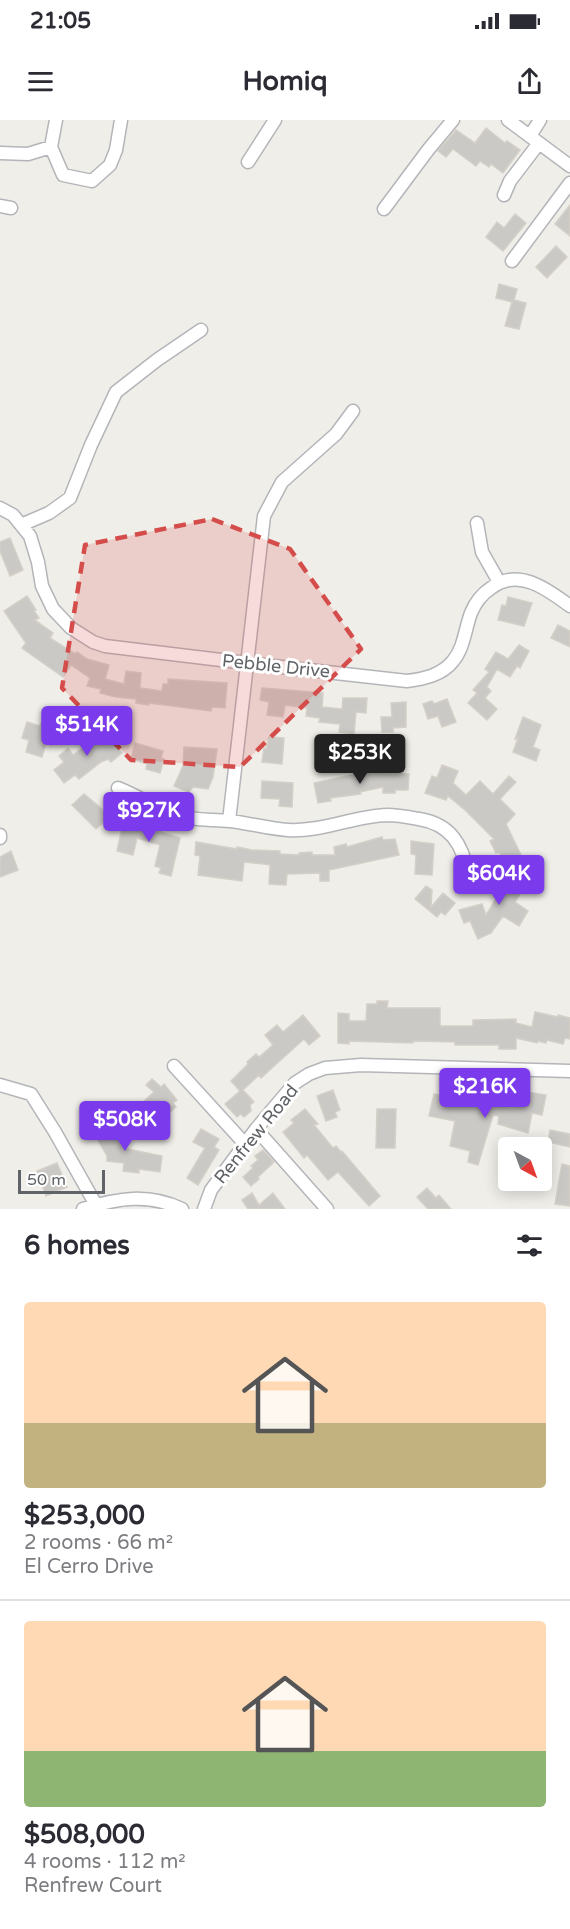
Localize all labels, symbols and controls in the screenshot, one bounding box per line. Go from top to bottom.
text: 21:05 [30,8,91,34]
icon: menu [24,65,57,98]
text: Homiq [243,65,327,98]
icon: share [513,65,546,98]
street label: Pebble Drive [221,649,331,683]
pin: $514K [45,706,129,757]
text: $514K [55,713,119,737]
pin: $253K [318,734,402,785]
text: $253K [328,741,392,765]
pin: $927K [107,792,191,843]
text: $927K [117,799,181,823]
pin: $604K [457,855,541,906]
text: $604K [467,862,531,886]
pin: $216K [443,1068,527,1119]
text: $216K [453,1075,517,1099]
street label: Renfrew Road [209,1080,303,1188]
pin: $508K [83,1101,167,1152]
text: $508K [93,1108,157,1132]
north arrow [498,1137,552,1191]
map controls [498,1137,552,1191]
scale bar [18,1167,105,1194]
text: 50 m [27,1170,66,1190]
icon: filters [513,1229,546,1262]
text: 6 homes [24,1230,130,1261]
icon: home [231,1341,339,1449]
text: $253,000 [24,1500,145,1531]
text: 2 rooms · 66 m² [24,1531,173,1555]
text: El Cerro Drive [24,1555,153,1579]
icon: home [231,1660,339,1768]
text: $508,000 [24,1819,145,1850]
text: 4 rooms · 112 m² [24,1850,186,1874]
text: Renfrew Court [24,1874,162,1898]

